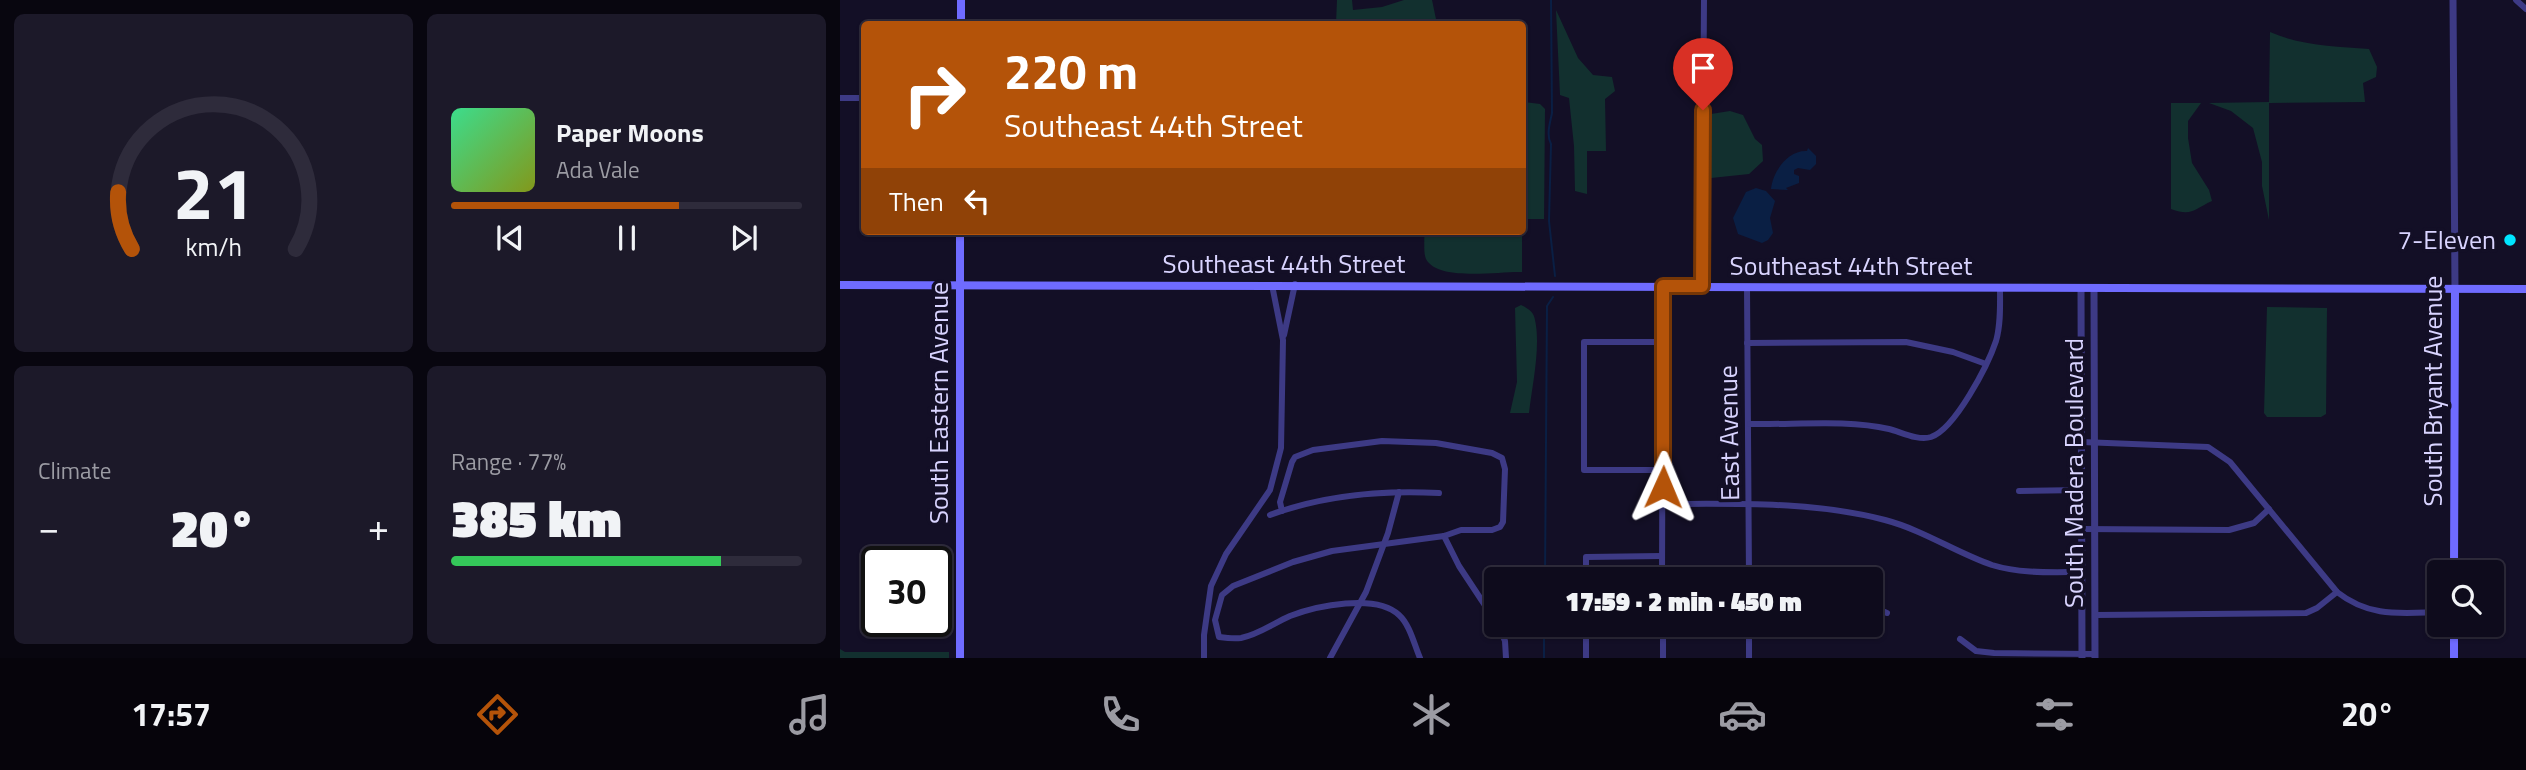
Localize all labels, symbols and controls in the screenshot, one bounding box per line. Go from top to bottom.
text: 220 m [1004,33,1138,108]
pin [1673,38,1733,110]
icon: right [889,49,980,140]
icon: arrive [1684,49,1722,87]
text: Southeast 44th Street [1004,101,1303,149]
text: Paper Moons [556,113,704,152]
text: 21 [173,137,254,247]
text: Ada Vale [556,152,640,187]
text: Then [889,182,944,221]
icon: left [958,182,996,220]
icon: previous [491,219,529,257]
icon: pause [608,219,646,257]
icon: next [725,219,763,257]
place label: 7-Eleven [2397,220,2496,259]
text: km/h [185,228,242,266]
marker: 7-Eleven [2502,232,2518,248]
street label: Southeast 44th Street [1163,244,1405,283]
street label: Southeast 44th Street [1730,246,1972,285]
street label: South Bryant Avenue [2413,276,2452,506]
street label: South Eastern Avenue [919,282,958,524]
street label: South Madera Boulevard [2054,338,2093,608]
street label: East Avenue [1708,365,1749,501]
text: Range · 77% [451,444,566,479]
position arrow [1626,450,1700,524]
text: Climate [38,453,111,488]
text: 385 km [451,478,622,557]
text: 20° [171,488,256,567]
text: − [38,498,59,556]
text: + [368,498,389,556]
speed limit sign: 30 [861,546,952,637]
map controls [2427,560,2504,637]
button: search [2427,560,2504,637]
text: 17:59 · 2 min · 450 m [1565,582,1802,621]
text: 17:57 [131,690,211,738]
icon: directions [473,690,522,739]
icon: music [785,690,834,739]
icon: phone [1096,690,1145,739]
icon: climate [1407,690,1456,739]
icon: car [1718,690,1767,739]
icon: filters [2030,690,2079,739]
text: 20° [2341,690,2395,738]

